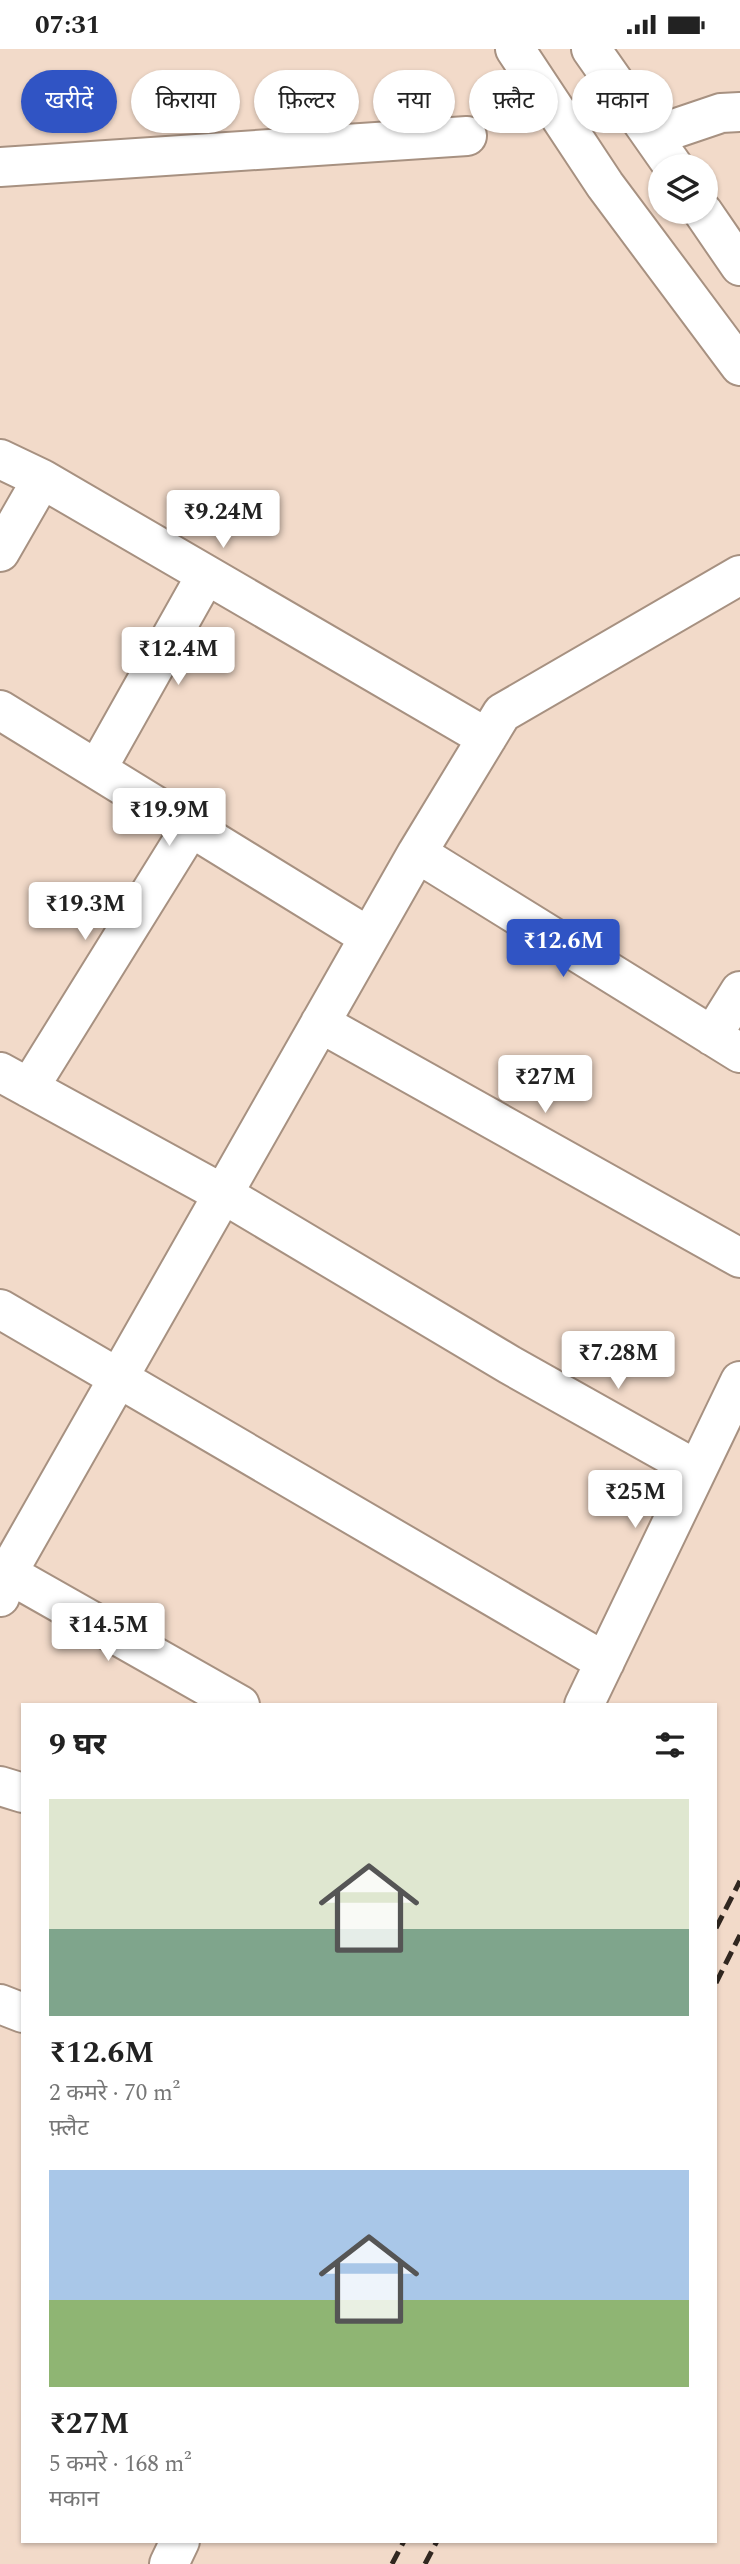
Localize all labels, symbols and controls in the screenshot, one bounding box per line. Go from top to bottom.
text: 07:31 [35,5,100,45]
chip: खरीदें [21,70,117,133]
chip: किराया [131,70,240,133]
chip: फ़िल्टर [254,70,359,133]
chip: नया [373,70,455,133]
chip: फ़्लैट [469,70,558,133]
chip: मकान [572,70,673,133]
map controls [648,154,718,224]
button: layers [648,154,718,224]
pin: ₹9.24M [166,491,280,550]
text: ₹9.24M [183,495,263,530]
pin: ₹12.4M [121,627,235,687]
text: ₹12.4M [138,632,218,667]
pin: ₹19.9M [112,789,226,848]
text: ₹19.9M [129,793,209,828]
pin: ₹19.3M [28,883,142,942]
text: ₹19.3M [45,887,125,922]
pin: ₹12.6M [506,919,620,979]
text: ₹12.6M [523,924,603,959]
pin: ₹27M [504,1055,586,1115]
text: ₹27M [514,1060,576,1095]
pin: ₹7.28M [561,1331,675,1391]
text: ₹7.28M [578,1336,658,1371]
pin: ₹25M [594,1471,676,1530]
text: ₹25M [604,1475,666,1510]
pin: ₹14.5M [51,1603,165,1663]
text: ₹14.5M [68,1608,148,1643]
text: 9 घर [49,1722,106,1768]
icon: filters [651,1726,689,1764]
icon: home [306,1845,432,1971]
text: ₹12.6M [49,2030,154,2076]
text: 2 कमरे · 70 m² [49,2076,180,2111]
text: फ़्लैट [49,2111,89,2146]
icon: home [306,2216,432,2342]
text: ₹27M [49,2401,129,2447]
text: 5 कमरे · 168 m² [49,2447,192,2482]
text: मकान [49,2482,99,2517]

